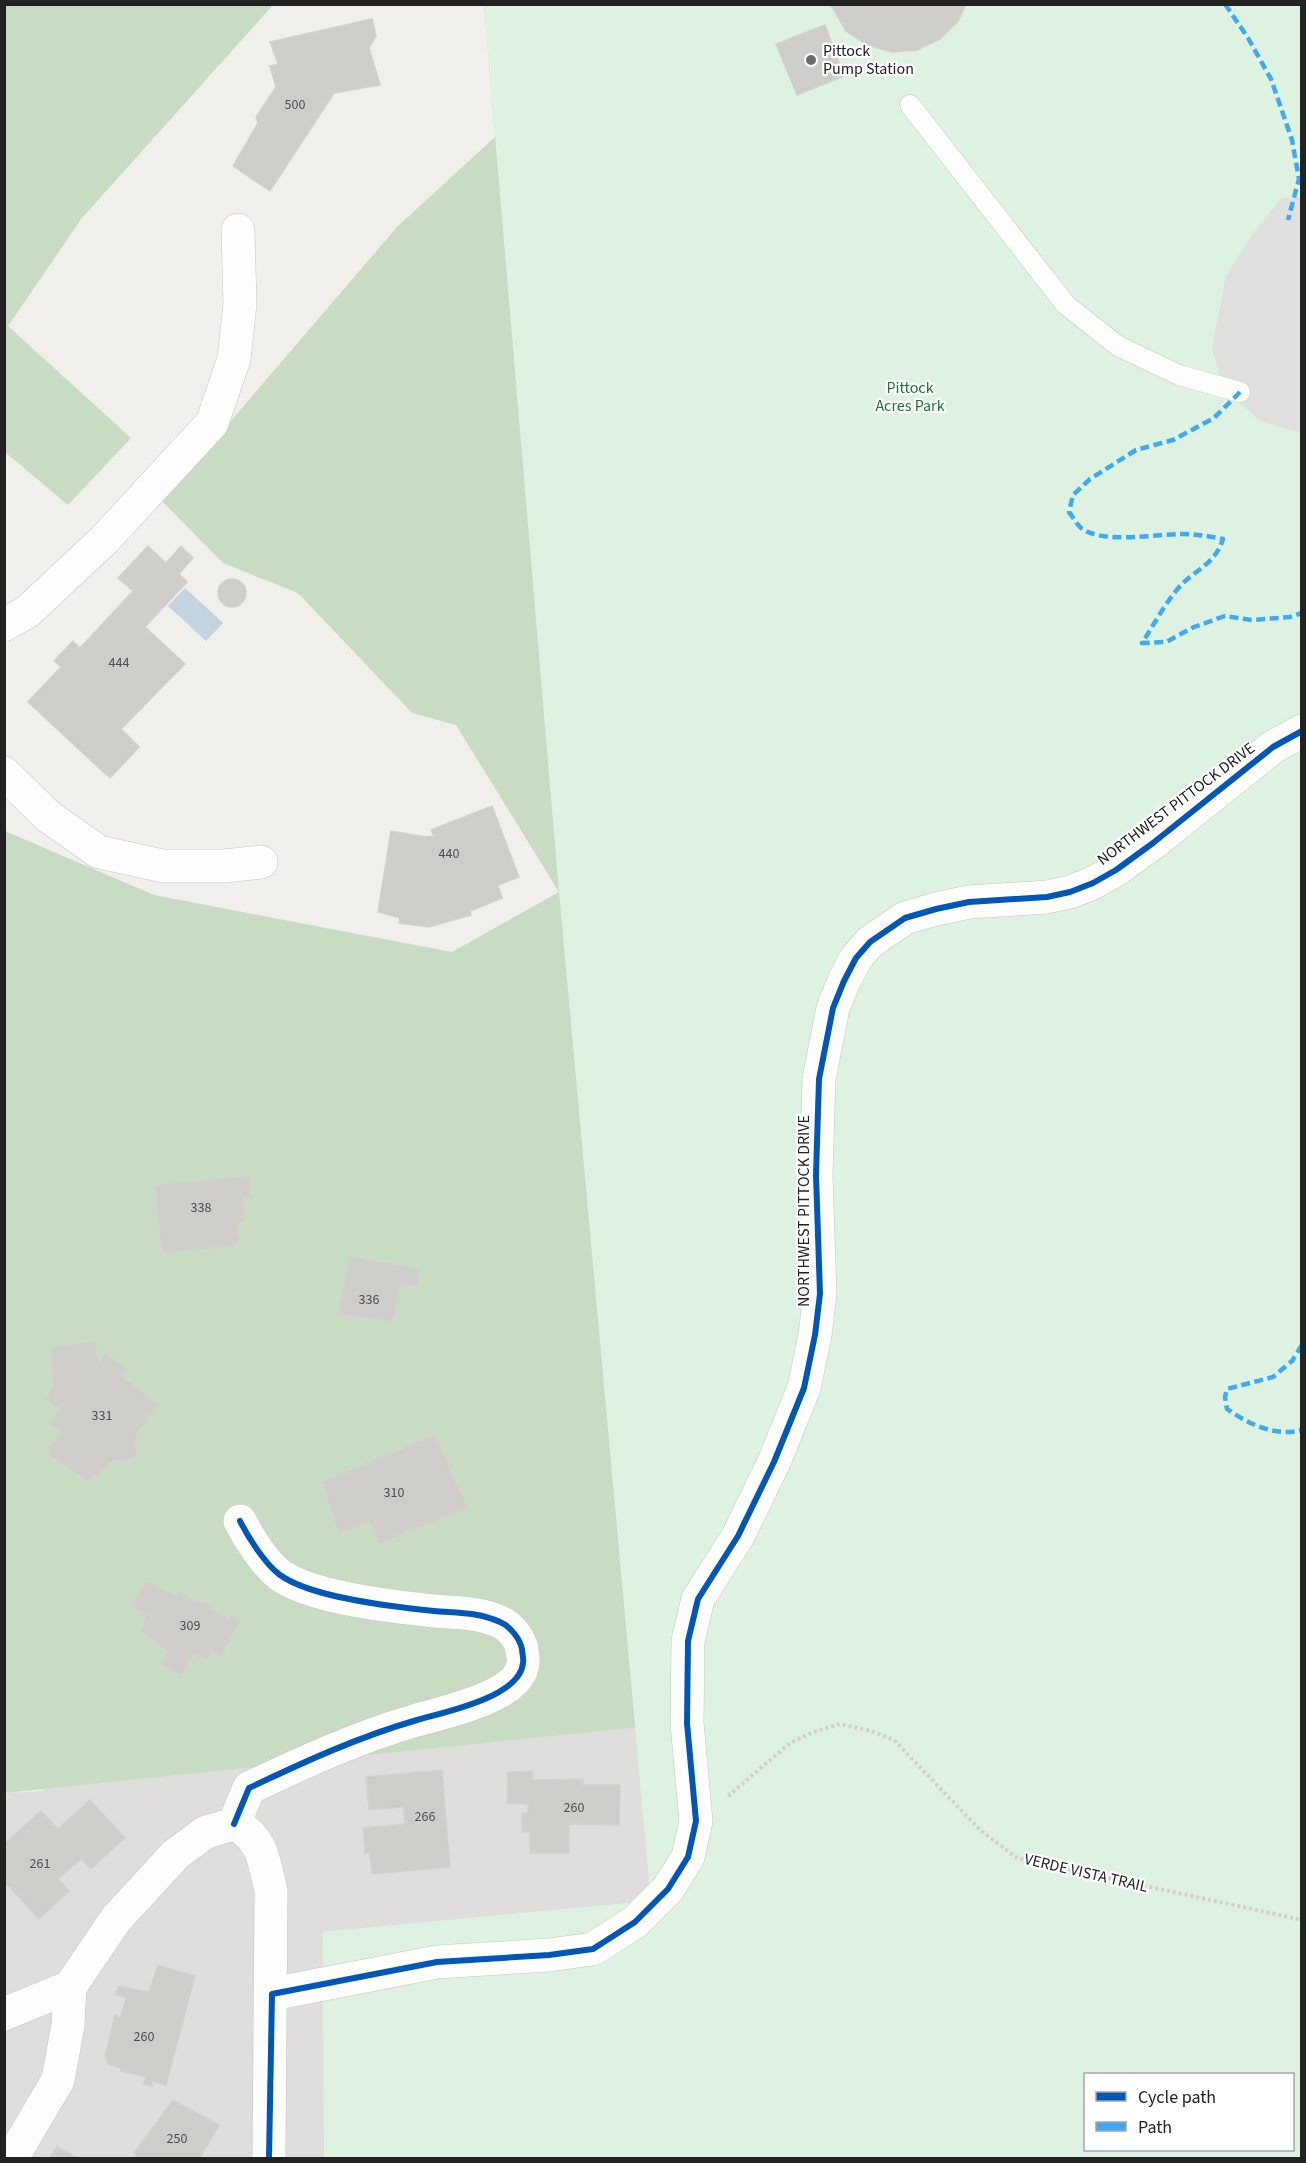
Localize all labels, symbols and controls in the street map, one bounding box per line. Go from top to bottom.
place label: Pittock Pump Station [823,40,914,80]
marker: Pittock Pump Station [804,53,818,67]
house number: 500 [285,95,305,115]
park label: Pittock Acres Park [875,377,945,417]
house number: 444 [109,653,129,673]
street label: NORTHWEST PITTOCK DRIVE [1093,737,1259,871]
house number: 440 [439,844,459,864]
street label: NORTHWEST PITTOCK DRIVE [793,1115,815,1307]
house number: 338 [191,1198,211,1218]
house number: 336 [359,1290,379,1310]
house number: 331 [92,1406,112,1426]
house number: 310 [384,1483,404,1503]
house number: 309 [180,1616,200,1636]
house number: 260 [564,1798,584,1818]
house number: 266 [415,1807,435,1827]
street label: VERDE VISTA TRAIL [1022,1848,1150,1898]
house number: 261 [30,1854,50,1874]
house number: 260 [134,2027,154,2047]
legend [1084,2073,1294,2151]
text: Cycle path [1138,2085,1216,2110]
text: Path [1138,2115,1172,2140]
house number: 250 [167,2129,187,2149]

